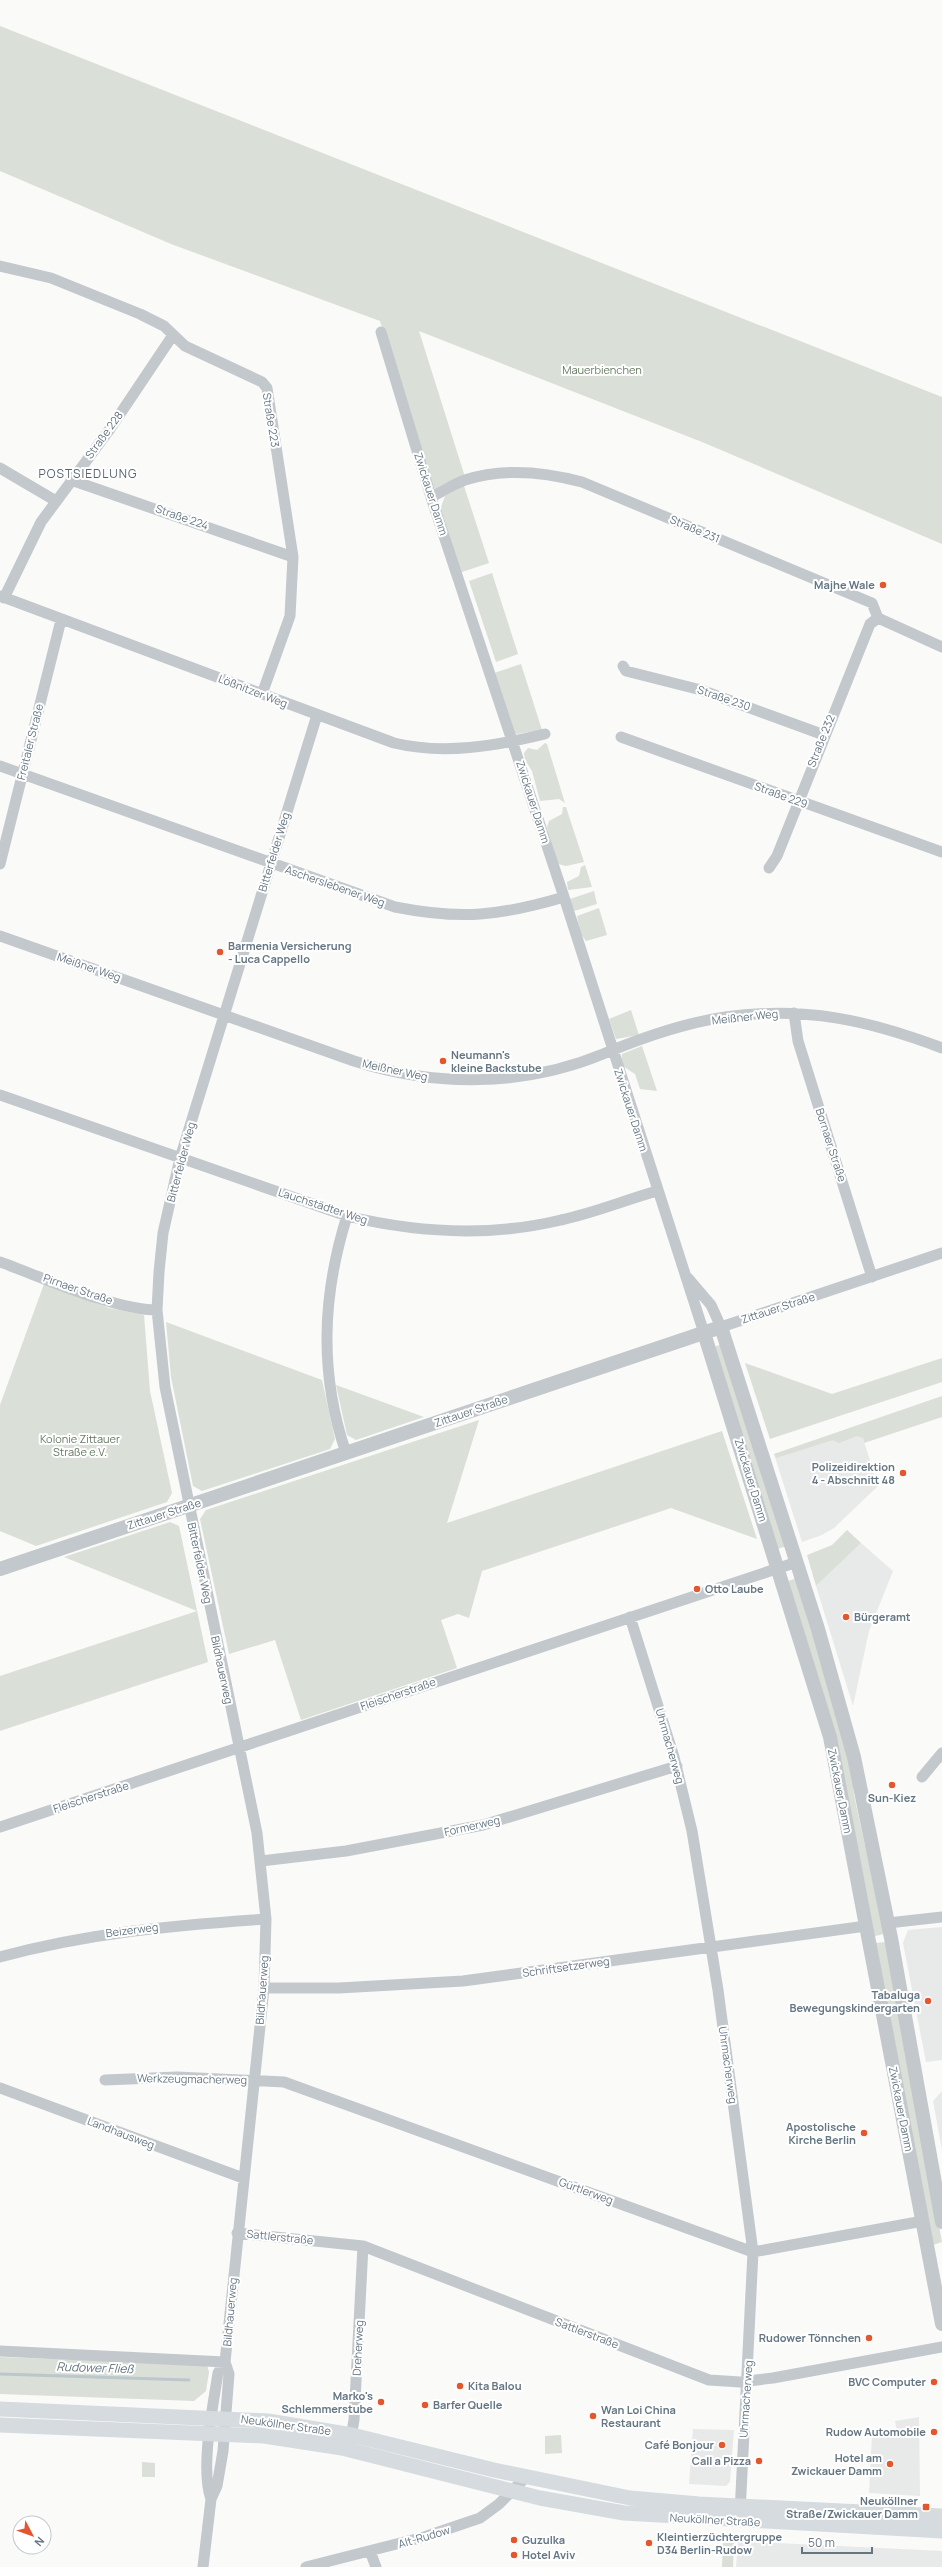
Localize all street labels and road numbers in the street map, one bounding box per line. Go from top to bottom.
street label: Straße 223 [260,392,283,448]
street label: Straße 228 [81,408,126,461]
street label: Zwickauer Damm [411,451,452,537]
street label: Straße 224 [154,500,211,533]
street label: Straße 231 [668,511,722,546]
street label: Lößnitzer Weg [217,670,290,711]
street label: Straße 230 [696,681,753,714]
street label: Freitaler Straße [13,702,46,782]
street label: Straße 232 [803,713,838,769]
street label: Zwickauer Damm [513,759,554,845]
street label: Straße 229 [752,778,810,811]
street label: Bitterfelder Weg [254,810,293,893]
street label: Ascherslebener Weg [283,861,387,910]
street label: Meißner Weg [55,949,123,984]
street label: Meißner Weg [711,1006,779,1027]
street label: Meißner Weg [361,1055,429,1084]
street label: Zwickauer Damm [611,1067,652,1153]
street label: Bornaer Straße [813,1106,851,1184]
street label: Bitterfelder Weg [163,1120,198,1204]
street label: Lauchstädter Weg [277,1184,370,1227]
street label: Pirnaer Straße [41,1270,115,1308]
street label: Zittauer Straße [739,1288,817,1327]
street label: Zittauer Straße [432,1391,510,1430]
street label: Zwickauer Damm [732,1437,771,1523]
street label: Zittauer Straße [125,1494,203,1533]
street label: Bitterfelder Weg [185,1521,216,1605]
street label: Bildhauerweg [208,1635,237,1705]
street label: Fleischerstraße [358,1673,438,1713]
street label: Uhrmacherweg [653,1706,688,1785]
street label: Zwickauer Damm [825,1747,856,1835]
street label: Fleischerstraße [51,1777,131,1816]
street label: Formerweg [443,1812,501,1839]
street label: Beizerweg [105,1919,159,1940]
street label: Schriftsetzerweg [521,1953,610,1980]
street label: Bildhauerweg [252,1955,271,2025]
street label: Uhrmacherweg [716,2025,741,2105]
street label: Zwickauer Damm [886,2065,917,2153]
street label: Werkzeugmacherweg [137,2070,247,2087]
street label: Landhausweg [86,2113,157,2152]
street label: Gürtlerweg [557,2174,615,2207]
street label: Sattlerstraße [246,2226,315,2248]
street label: Bildhauerweg [219,2277,240,2347]
street label: Sattlerstraße [553,2314,622,2352]
street label: Dreherweg [349,2320,366,2376]
street label: Uhrmacherweg [735,2360,756,2438]
street label: Neuköllner Straße [240,2411,333,2438]
street label: Neuköllner Straße [669,2510,761,2529]
street label: Alt-Rudow [396,2522,452,2551]

